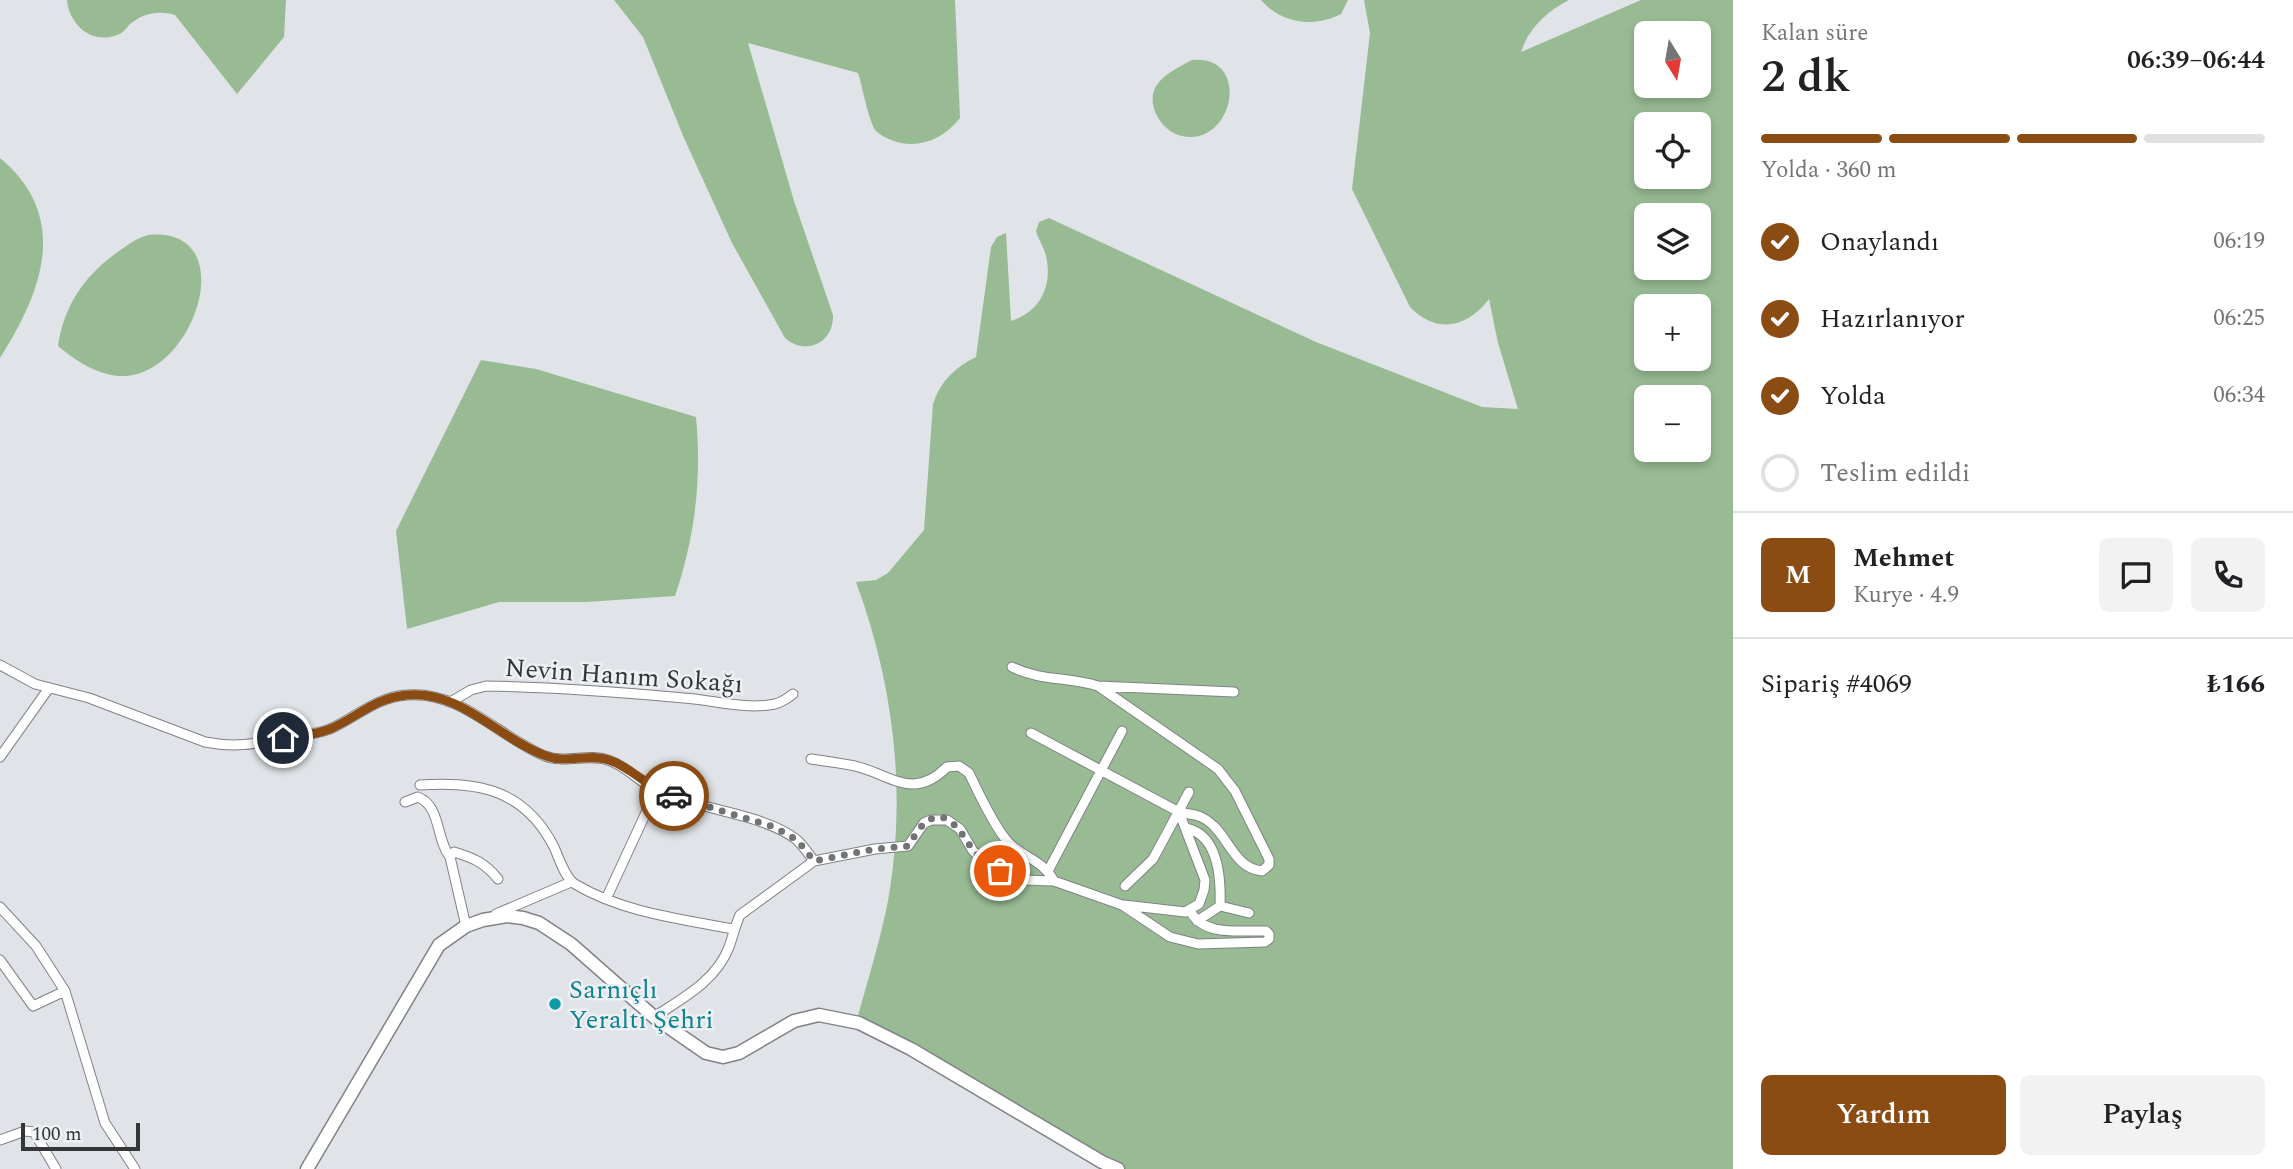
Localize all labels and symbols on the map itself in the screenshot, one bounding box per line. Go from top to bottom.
north arrow [1634,21,1712,98]
street label: Nevin Hanım Sokağı [503,648,744,704]
pin [253,708,313,768]
courier [639,761,709,831]
pin [970,841,1030,901]
place label: Sarnıçlı Yeraltı Şehri [569,970,714,1040]
marker: Sarnıçlı Yeraltı Şehri [547,996,563,1012]
scale bar [21,1120,140,1152]

